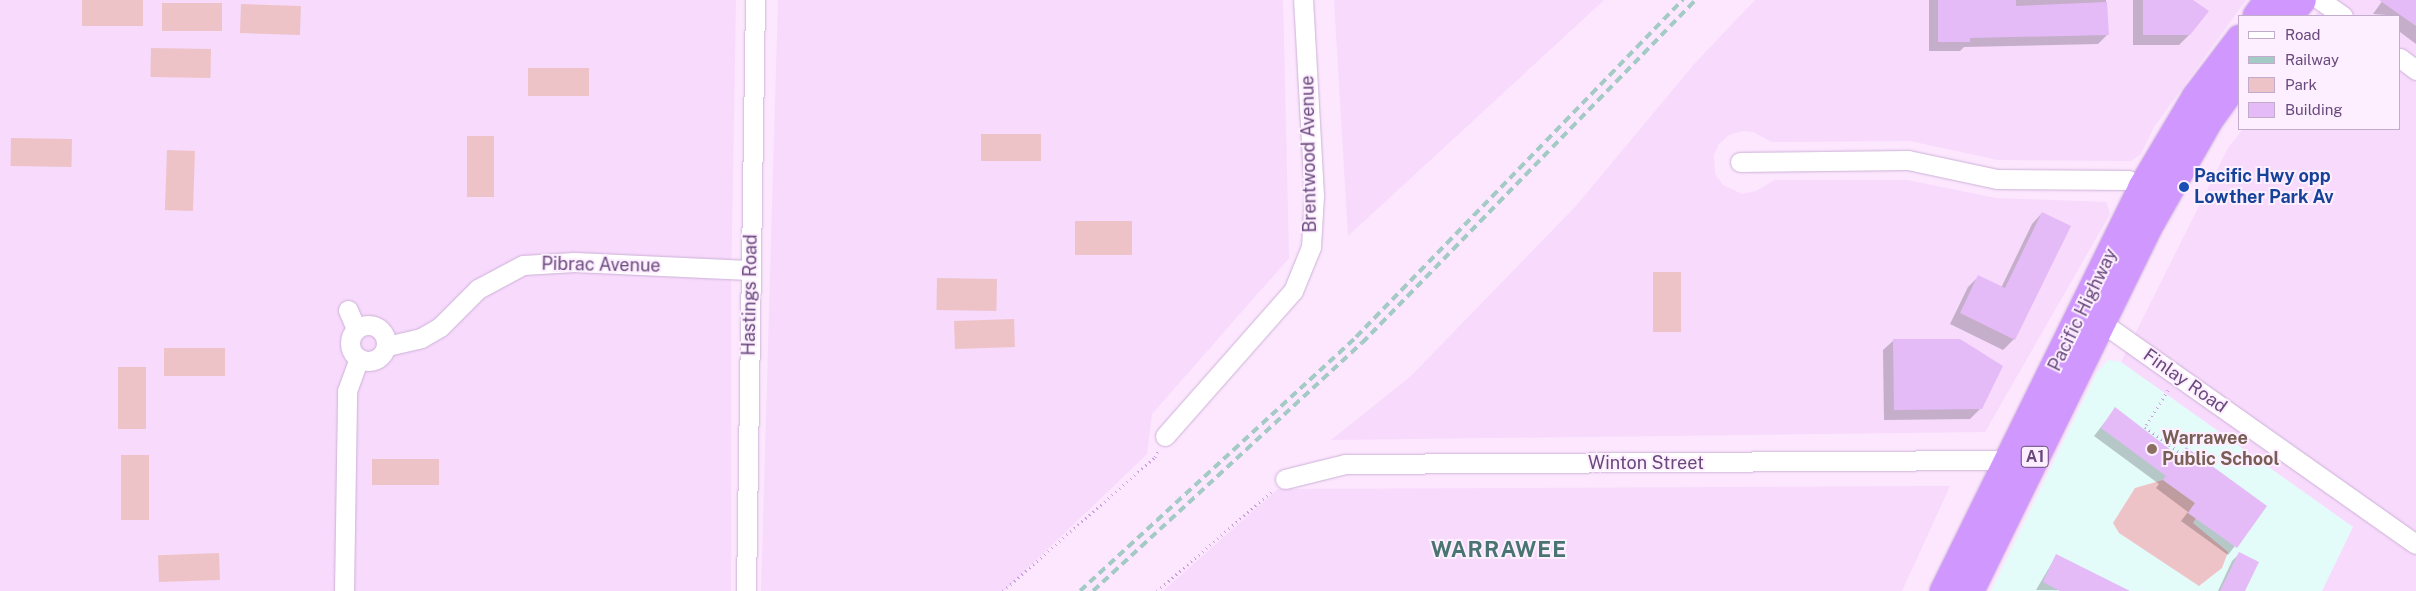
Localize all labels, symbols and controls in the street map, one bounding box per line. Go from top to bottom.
legend [2238,15,2401,130]
text: Road [2285,26,2321,43]
text: Railway [2285,51,2339,68]
street label: Brentwood Avenue [1297,75,1321,233]
text: Park [2285,76,2317,93]
text: Building [2285,101,2343,118]
place label: Pacific Hwy opp Lowther Park Av [2194,166,2334,208]
marker: Pacific Hwy opp Lowther Park Av [2178,181,2190,193]
street label: Hastings Road [738,234,762,356]
street label: Pacific Highway [2044,245,2122,375]
street label: Pibrac Avenue [541,253,661,277]
street label: Finlay Road [2139,344,2231,418]
place label: Warrawee Public School [2162,428,2279,470]
marker: Warrawee Public School [2146,443,2158,455]
road number: A1 [2020,444,2050,471]
street label: Winton Street [1588,452,1704,474]
district label: WARRAWEE [1430,537,1568,563]

